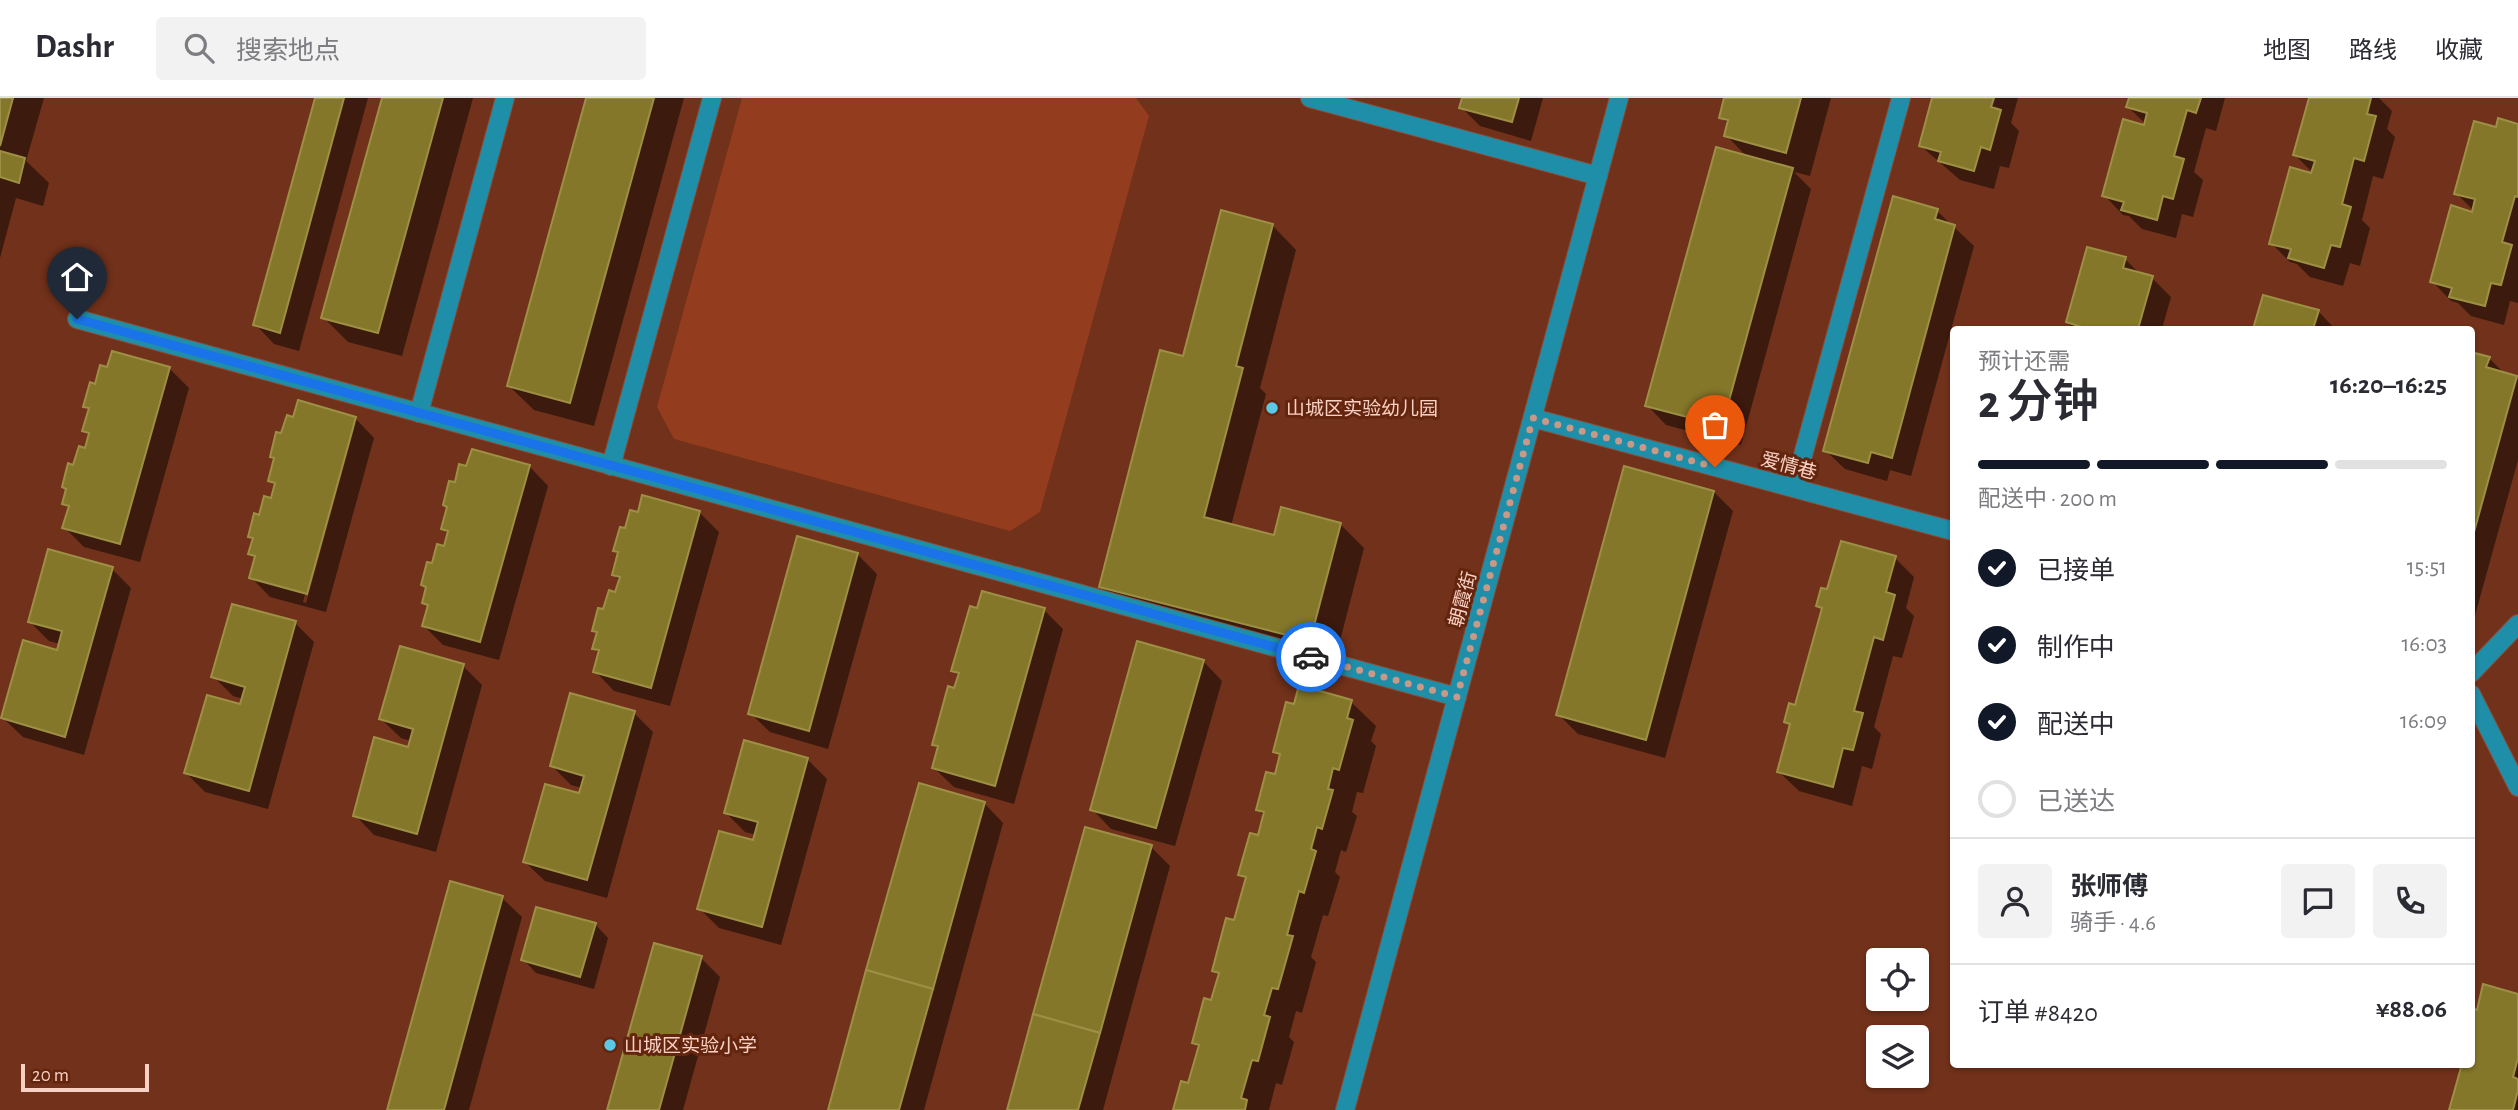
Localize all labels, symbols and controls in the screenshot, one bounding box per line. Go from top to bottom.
search box [156,17,646,80]
icon: search [180,29,218,67]
text: Dashr [35,31,114,64]
text: 搜索地点 [236,38,340,64]
text: 地图 [2263,39,2311,63]
text: 路线 [2349,39,2397,63]
text: 收藏 [2435,39,2483,63]
pin [47,247,107,319]
icon: home [58,258,96,296]
text: 预计还需 [1978,351,2070,374]
text: 16:20–16:25 [2330,372,2447,398]
text: 2 分钟 [1978,380,2099,426]
pin [1685,395,1745,467]
place label: 山城区实验幼儿园 [1286,398,1438,419]
marker: 山城区实验幼儿园 [1264,400,1280,416]
icon: bag [1696,406,1734,444]
street label: 爱情巷 [1759,448,1819,483]
text: 配送中 · 200 m [1978,488,2117,511]
icon: check [1978,549,2016,587]
text: 15:51 [2407,556,2447,579]
text: 已接单 [2037,558,2115,584]
street label: 朝霞街 [1445,569,1480,629]
courier [1276,622,1346,692]
icon: check [1978,626,2016,664]
text: 16:03 [2401,633,2447,656]
text: 制作中 [2037,635,2115,661]
icon: car [1292,638,1330,676]
icon: check [1978,703,2016,741]
text: 16:09 [2400,710,2447,733]
text: 配送中 [2037,712,2115,738]
text: 已送达 [2037,789,2115,815]
button: person [1978,864,2052,938]
button: chat [2281,864,2355,938]
button: phone [2373,864,2447,938]
text: 张师傅 [2070,874,2148,900]
text: 骑手 · 4.6 [2070,912,2156,935]
map controls [1866,948,1929,1088]
button: locate [1866,948,1929,1011]
text: ¥88.06 [2376,996,2447,1022]
text: 订单 #8420 [1978,1000,2098,1026]
button: layers [1866,1025,1929,1088]
place label: 山城区实验小学 [624,1035,757,1056]
marker: 山城区实验小学 [602,1037,618,1053]
scale bar [21,1061,149,1093]
text: 20 m [32,1066,69,1085]

